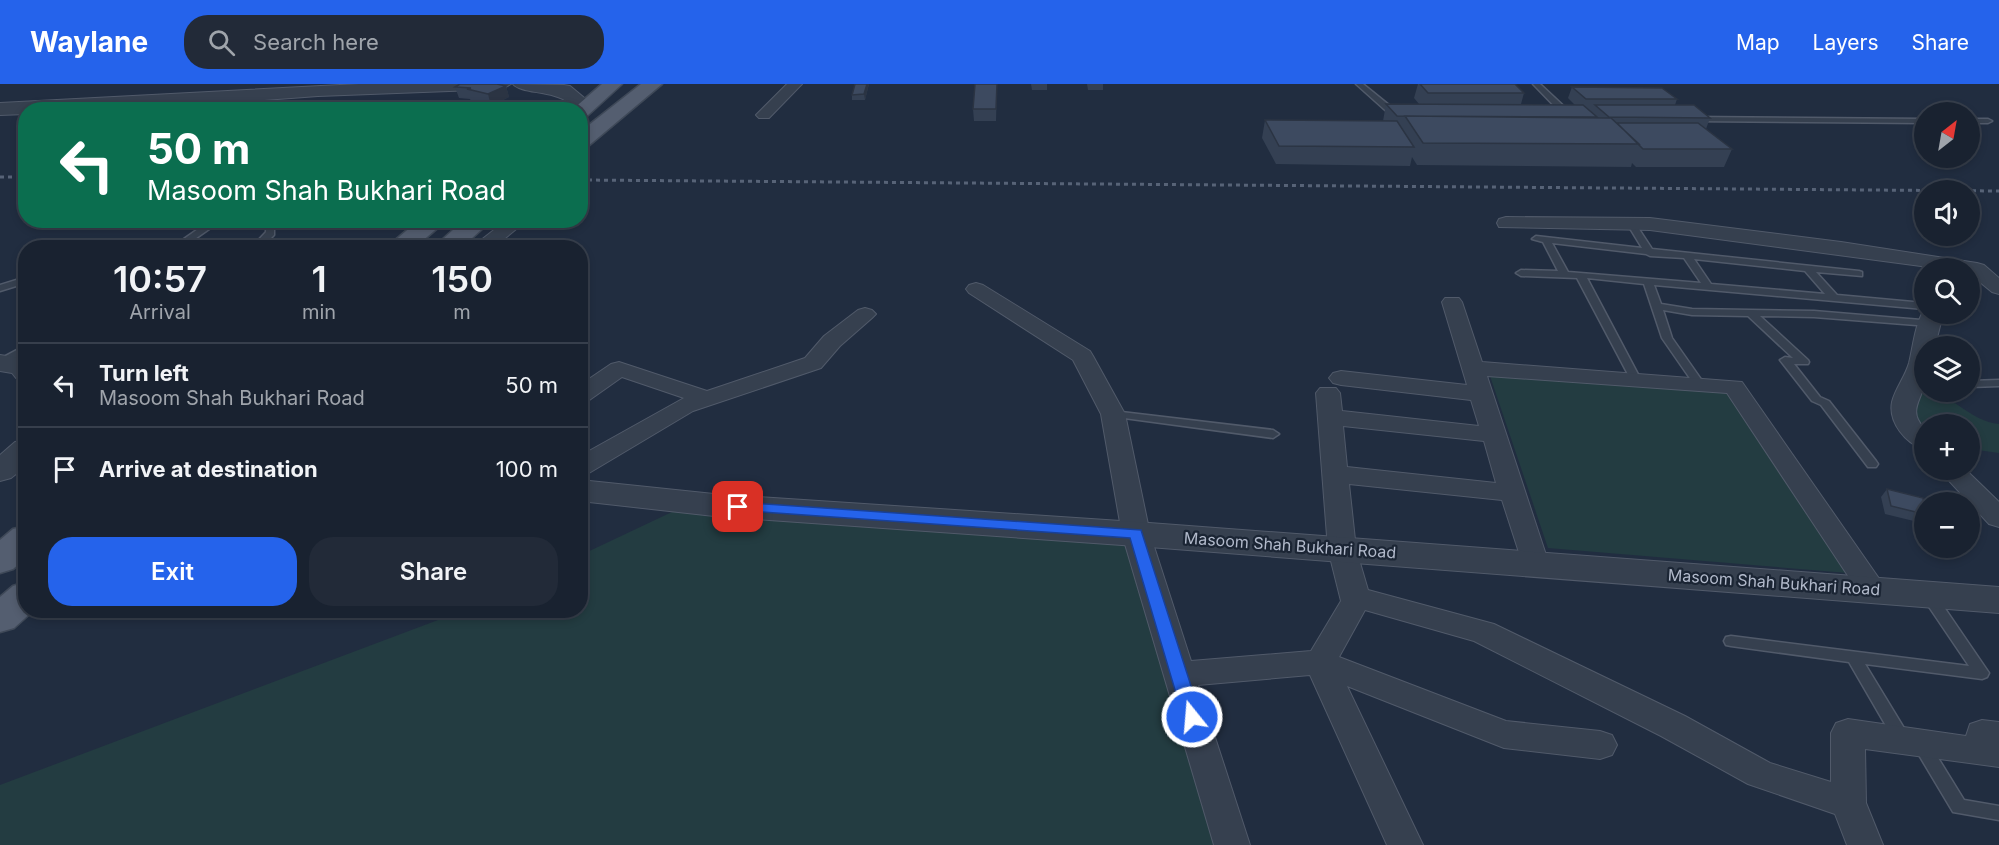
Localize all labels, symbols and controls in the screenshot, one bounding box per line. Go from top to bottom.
search box [184,15,604,69]
text: Waylane [30,25,148,59]
icon: search [205,26,238,59]
text: Search here [253,29,379,55]
text: Map [1736,30,1780,55]
text: Layers [1813,30,1879,55]
text: Share [1912,30,1969,55]
north arrow [1914,102,1980,168]
map controls [1914,102,1980,558]
text: 50 m [147,123,250,174]
icon: left [48,126,126,204]
text: Masoom Shah Bukhari Road [147,174,506,207]
button: sound [1914,180,1980,246]
text: 10:57 [113,257,207,301]
text: 1 [311,257,327,301]
text: 150 [431,257,493,301]
button: search [1914,258,1980,324]
text: Arrival [129,300,191,324]
text: min [302,300,336,324]
text: m [453,300,471,324]
button: layers [1914,336,1980,402]
text: Turn left [99,360,189,386]
icon: left [48,369,81,402]
text: 50 m [505,372,558,398]
text: Masoom Shah Bukhari Road [99,386,365,410]
button: + [1914,414,1980,480]
icon: arrive [48,453,81,486]
text: Arrive at destination [99,456,318,482]
text: 100 m [496,456,558,482]
pin [712,481,763,532]
icon: arrive [721,490,754,523]
button: − [1914,492,1980,558]
street label: Masoom Shah Bukhari Road [1183,528,1397,562]
button: Exit [48,537,297,606]
button: Share [309,537,558,606]
street label: Masoom Shah Bukhari Road [1667,565,1881,599]
position arrow [1160,685,1224,749]

